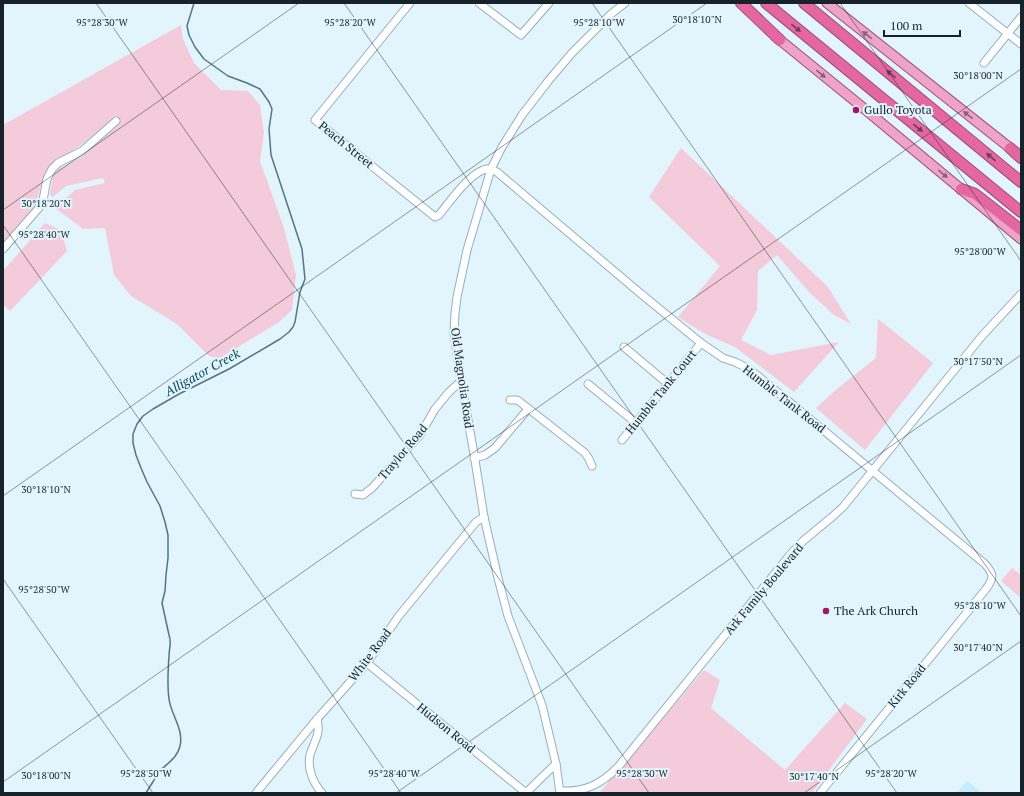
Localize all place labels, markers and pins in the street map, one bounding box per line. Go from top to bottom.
place label: Gullo Toyota [864,102,932,117]
marker: Gullo Toyota [851,105,861,115]
place label: The Ark Church [834,603,918,618]
marker: The Ark Church [821,606,831,616]

